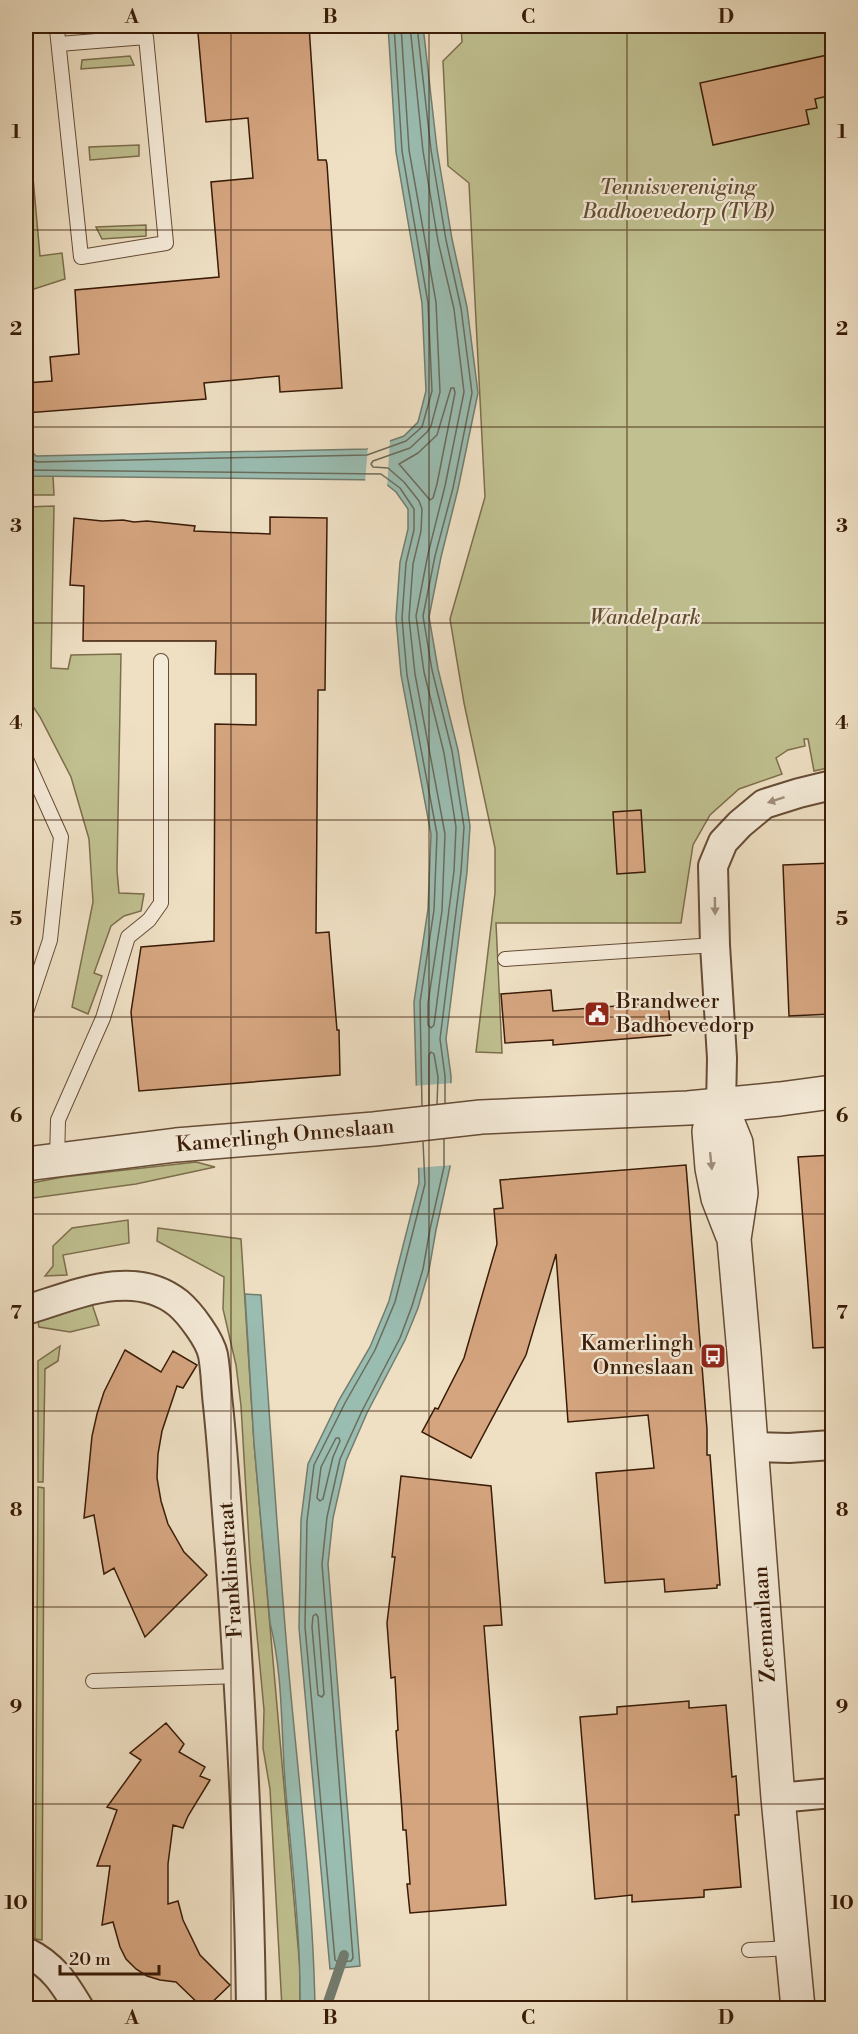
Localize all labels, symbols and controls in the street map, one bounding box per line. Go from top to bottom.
text: A [124,5,140,30]
text: B [322,5,338,30]
text: C [521,5,535,30]
text: D [718,5,734,30]
text: 1 [11,120,21,145]
text: 1 [837,120,847,145]
park label: Tennisvereniging Badhoevedorp (TVB) [581,175,774,225]
text: 2 [10,317,22,342]
text: 2 [836,317,848,342]
text: 3 [10,514,22,539]
text: 3 [836,514,848,539]
park label: Wandelpark [589,605,701,631]
text: 4 [9,711,23,736]
text: 4 [835,711,849,736]
one-way arrow [767,796,785,806]
one-way arrow [710,896,720,915]
text: 5 [10,907,22,932]
text: 5 [836,907,848,932]
place label: Brandweer Badhoevedorp [615,989,754,1039]
public building icon: Brandweer Badhoevedorp [582,999,612,1029]
text: 6 [10,1104,23,1129]
text: 6 [836,1104,849,1129]
street label: Kamerlingh Onneslaan [175,1113,396,1159]
one-way arrow [707,1152,716,1171]
text: 7 [10,1301,22,1326]
text: 7 [836,1301,848,1326]
place label: Kamerlingh Onneslaan [580,1331,694,1381]
bus stop icon: Kamerlingh Onneslaan [698,1341,728,1371]
text: 8 [10,1498,23,1523]
text: 8 [836,1498,849,1523]
street label: Franklinstraat [213,1500,249,1639]
street label: Zeemanlaan [748,1565,782,1683]
text: 9 [10,1695,22,1720]
text: 9 [836,1695,848,1720]
text: 10 [4,1891,28,1916]
text: 10 [830,1891,854,1916]
scale bar [60,1938,159,1976]
text: 20 m [69,1948,111,1971]
text: A [124,2006,140,2031]
text: B [322,2006,338,2031]
text: C [521,2006,535,2031]
text: D [718,2006,734,2031]

